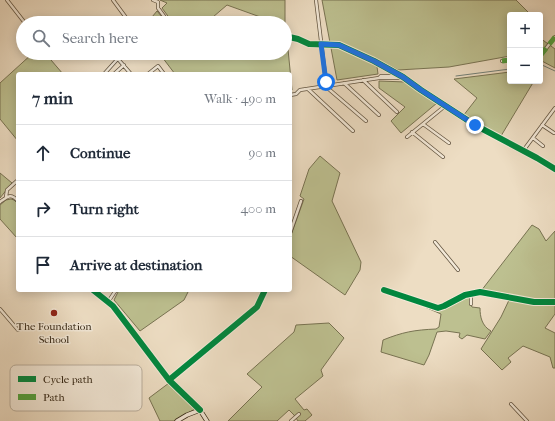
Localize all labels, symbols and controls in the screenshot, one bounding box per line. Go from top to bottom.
map controls [507,12,543,84]
button: + [507,12,543,48]
search box [16,16,292,60]
icon: search [30,27,52,49]
text: Search here [62,29,138,47]
button: − [507,48,543,84]
route start [317,73,335,91]
text: 7 min [32,88,73,108]
text: Walk · 490 m [204,91,276,106]
route end [466,116,484,134]
icon: ahead [32,142,54,164]
text: Continue [70,144,130,162]
text: 90 m [248,145,276,160]
icon: right [32,198,54,220]
text: Turn right [70,200,139,218]
text: 400 m [240,201,276,216]
icon: arrive [32,254,54,276]
text: Arrive at destination [70,256,202,274]
marker: The Foundation School [49,308,59,318]
place label: The Foundation School [16,320,92,346]
legend [10,365,142,411]
text: Cycle path [43,373,94,386]
text: Path [43,391,66,404]

